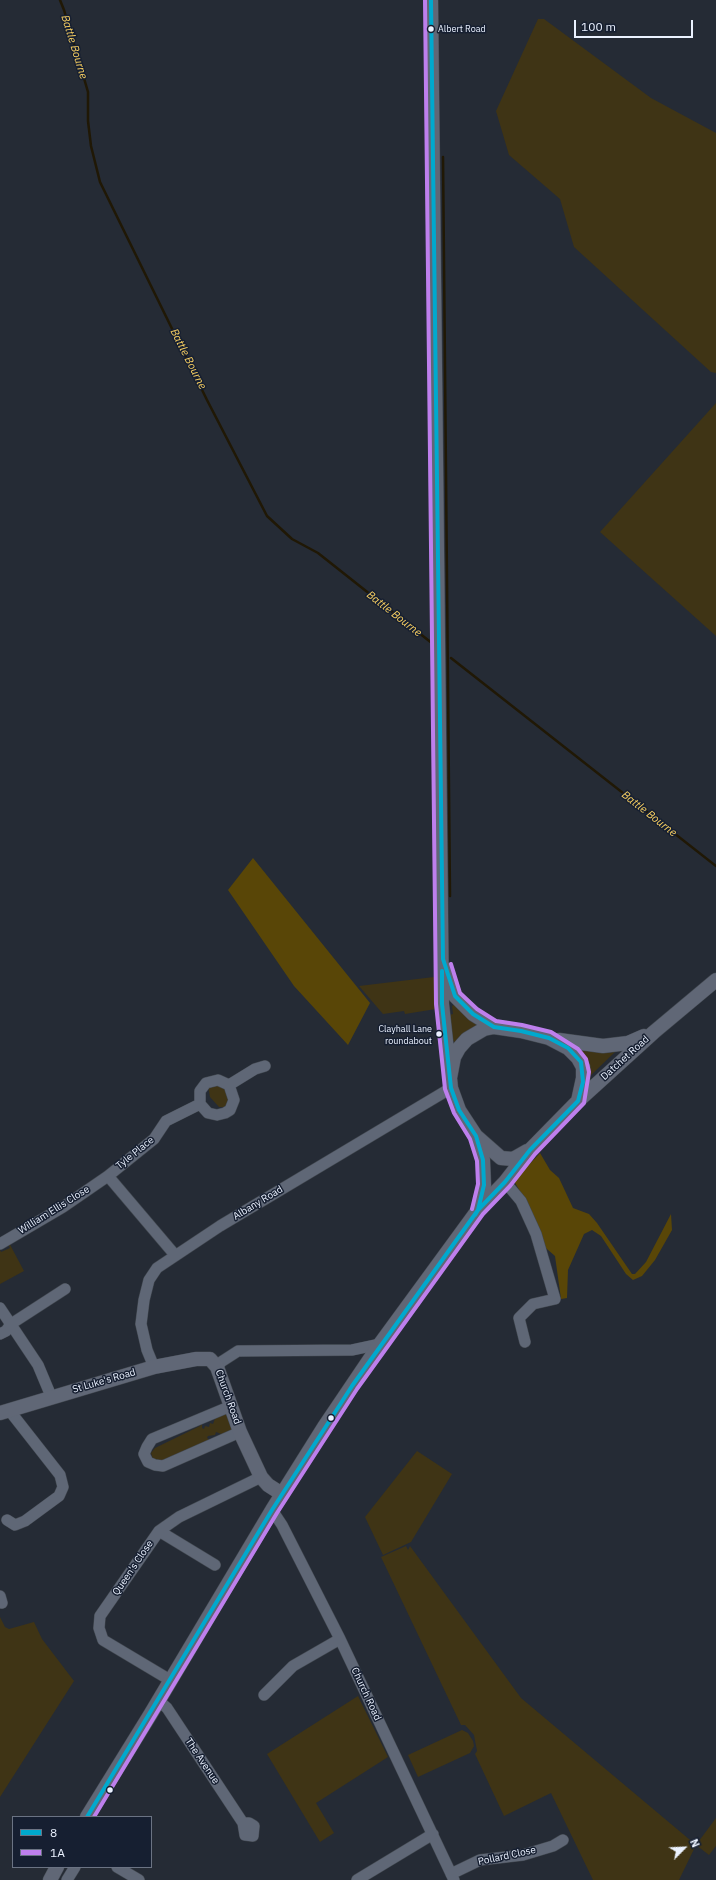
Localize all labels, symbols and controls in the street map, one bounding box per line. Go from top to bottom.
scale bar [576,12,695,38]
water label: Battle Bourne [58,13,90,81]
text: 100 m [581,19,616,34]
marker: Albert Road [426,24,436,34]
place label: Albert Road [438,24,486,34]
water label: Battle Bourne [167,326,209,392]
water label: Battle Bourne [364,588,424,640]
water label: Battle Bourne [619,788,679,840]
place label: Clayhall Lane roundabout [378,1024,432,1045]
marker: Clayhall Lane roundabout [434,1029,444,1039]
street label: Datchet Road [598,1033,652,1083]
street label: Tyle Place [114,1134,156,1172]
street label: William Ellis Close [16,1183,92,1237]
street label: Albany Road [231,1183,285,1223]
street label: St Luke's Road [71,1366,137,1396]
street label: Church Road [213,1368,243,1426]
unlabelled marker [326,1413,336,1423]
street label: Queen's Close [110,1538,156,1598]
street label: Church Road [348,1666,384,1722]
street label: The Avenue [182,1736,222,1786]
unlabelled marker [105,1785,115,1795]
legend [12,1816,152,1868]
text: 8 [50,1825,57,1840]
north arrow [664,1828,704,1868]
text: N [687,1837,703,1850]
street label: Pollard Close [477,1844,537,1868]
text: 1A [50,1845,65,1860]

